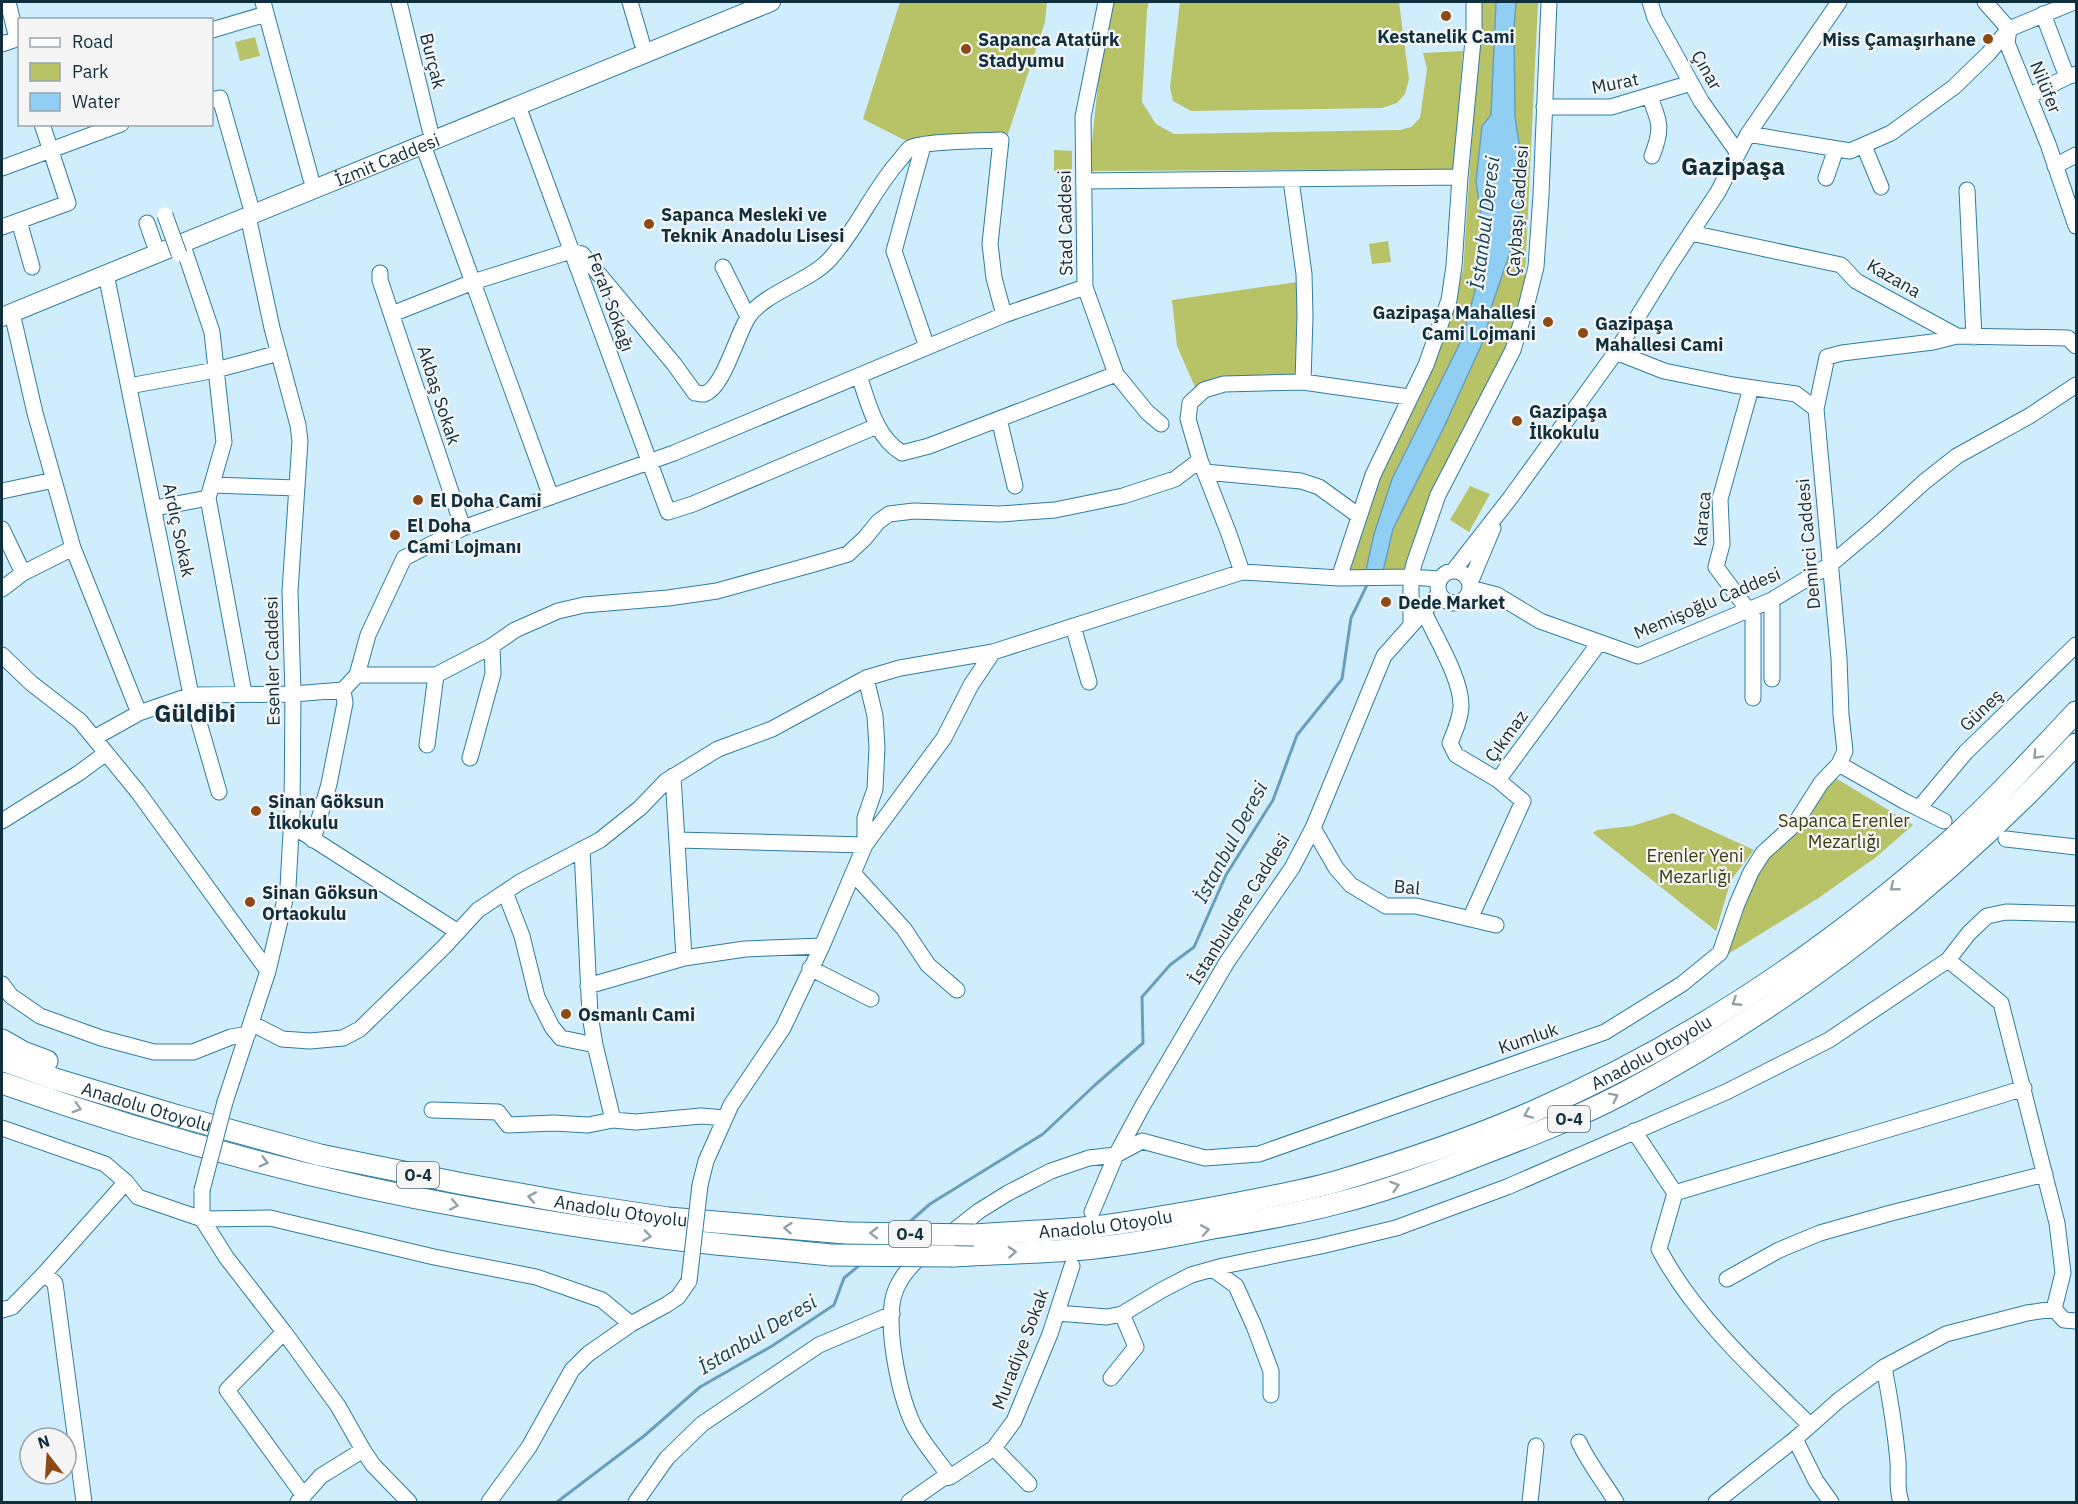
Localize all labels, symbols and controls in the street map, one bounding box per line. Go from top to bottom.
marker: Kestanelik Cami [1439,9,1453,23]
legend [18,18,213,126]
place label: Kestanelik Cami [1377,25,1515,48]
place label: Sapanca Atatürk Stadyumu [978,28,1120,72]
place label: Miss Çamaşırhane [1822,28,1976,51]
text: Road [72,30,113,53]
street label: Burçak [415,31,451,92]
marker: Miss Çamaşırhane [1981,32,1995,46]
marker: Sapanca Atatürk Stadyumu [959,42,973,56]
street label: Çınar [1687,46,1728,94]
street label: Nilüfer [2025,57,2067,117]
text: Park [72,60,109,83]
street label: Murat [1590,67,1640,99]
text: Water [72,90,121,113]
street label: İzmit Caddesi [331,128,443,191]
street label: Çaybaşı Caddesi [1501,144,1533,278]
district label: Gazipaşa [1681,150,1785,182]
water label: İstanbul Deresi [1462,154,1506,291]
street label: Stad Caddesi [1053,170,1077,276]
place label: Sapanca Mesleki ve Teknik Anadolu Lisesi [661,203,844,247]
marker: Sapanca Mesleki ve Teknik Anadolu Lisesi [642,217,656,231]
street label: Ferah Sokağı [582,249,640,355]
street label: Kazana [1863,253,1925,303]
place label: Gazipaşa Mahallesi Cami Lojmani [1373,301,1536,345]
place label: Gazipaşa Mahallesi Cami [1595,312,1724,356]
marker: Gazipaşa Mahallesi Cami Lojmani [1541,315,1555,329]
marker: Gazipaşa Mahallesi Cami [1576,326,1590,340]
street label: Akbaş Sokak [412,342,466,448]
place label: Gazipaşa İlkokulu [1529,400,1607,444]
marker: Gazipaşa İlkokulu [1510,414,1524,428]
street label: Demirci Caddesi [1791,478,1825,610]
street label: Ardıç Sokak [158,481,200,580]
place label: El Doha Cami [430,489,542,512]
street label: Karaca [1688,490,1716,548]
marker: El Doha Cami [411,493,425,507]
place label: El Doha Cami Lojmanı [407,514,521,558]
marker: El Doha Cami Lojmanı [388,528,402,542]
street label: Memişoğlu Caddesi [1630,562,1784,644]
place label: Dede Market [1398,591,1505,614]
marker: Dede Market [1379,595,1393,609]
street label: Esenler Caddesi [259,596,285,726]
street label: Güneş [1954,684,2008,736]
district label: Güldibi [154,697,236,729]
street label: Çıkmaz [1479,705,1533,767]
one-way arrow [2033,748,2044,759]
water label: İstanbul Deresi [1187,776,1274,908]
place label: Sinan Göksun İlkokulu [268,790,384,834]
marker: Sinan Göksun İlkokulu [249,804,263,818]
park label: Sapanca Erenler Mezarlığı [1778,809,1910,853]
street label: İstanbuldere Caddesi [1183,829,1295,989]
park label: Erenler Yeni Mezarlığı [1646,844,1744,888]
street label: Bal [1393,874,1421,900]
one-way arrow [1890,880,1901,891]
place label: Sinan Göksun Ortaokulu [262,881,378,925]
marker: Sinan Göksun Ortaokulu [243,895,257,909]
one-way arrow [1732,995,1743,1006]
place label: Osmanlı Cami [578,1003,695,1026]
marker: Osmanlı Cami [559,1007,573,1021]
street label: Anadolu Otoyolu [1587,1009,1716,1094]
street label: Kumluk [1495,1017,1561,1059]
street label: Anadolu Otoyolu [79,1076,214,1136]
one-way arrow [1608,1093,1619,1105]
one-way arrow [71,1101,82,1113]
road number: O-4 [1548,1106,1590,1132]
one-way arrow [1523,1107,1534,1119]
one-way arrow [259,1154,269,1167]
road number: O-4 [397,1162,439,1188]
one-way arrow [1389,1181,1400,1193]
street label: Anadolu Otoyolu [552,1189,688,1231]
one-way arrow [527,1191,537,1203]
one-way arrow [449,1198,459,1211]
street label: Anadolu Otoyolu [1038,1204,1174,1243]
road number: O-4 [889,1221,931,1247]
one-way arrow [783,1222,792,1235]
one-way arrow [1200,1224,1210,1237]
one-way arrow [869,1227,878,1239]
one-way arrow [642,1229,652,1241]
one-way arrow [1007,1246,1016,1259]
street label: Muradiye Sokak [986,1285,1054,1413]
water label: İstanbul Deresi [693,1288,822,1380]
north arrow [18,1426,78,1486]
text: N [35,1430,52,1453]

